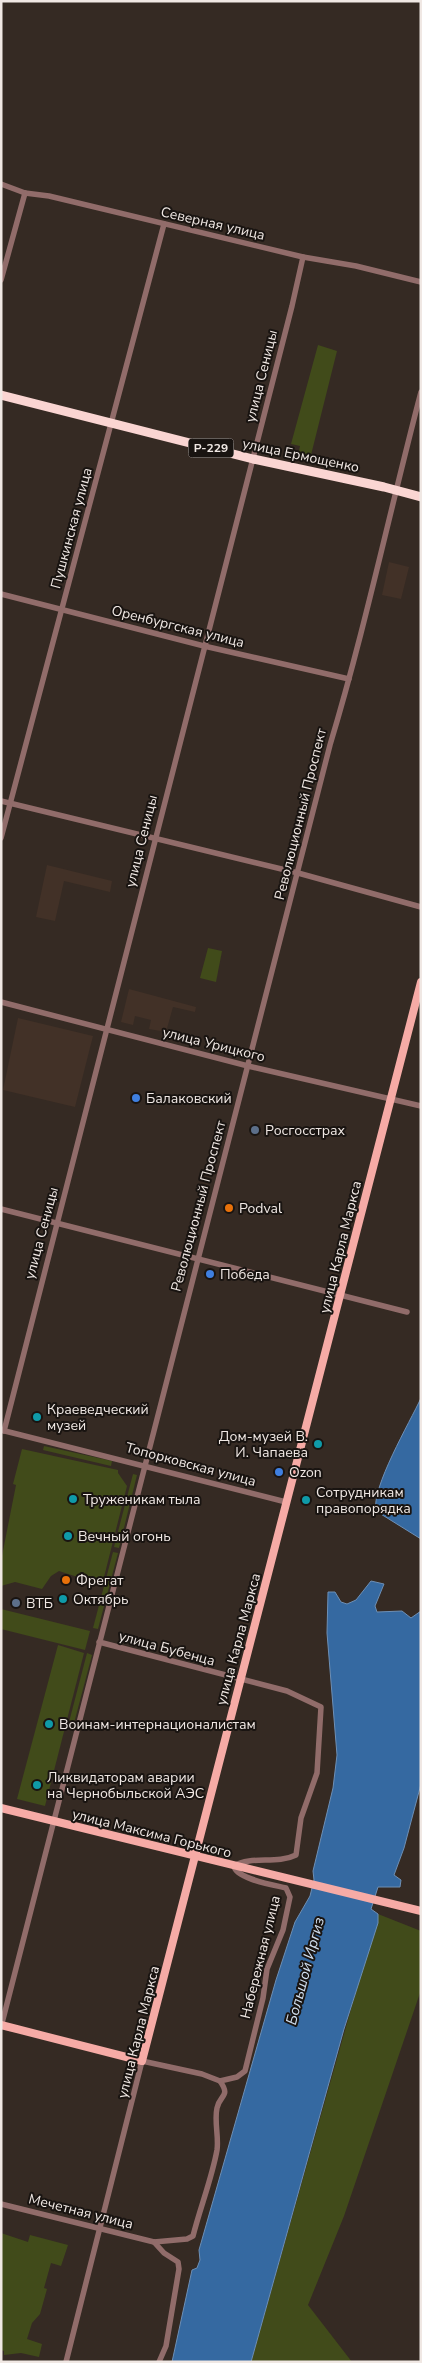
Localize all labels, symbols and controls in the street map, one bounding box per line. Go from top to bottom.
street label: Северная улица [159,202,267,245]
street label: улица Сеницы [241,328,282,424]
street label: улица Ермощенко [241,434,361,477]
road number: Р-229 [188,438,234,458]
street label: Пушкинская улица [46,465,97,591]
street label: Оренбургская улица [110,601,246,652]
street label: Революционный Проспект [270,726,331,902]
street label: улица Сеницы [121,793,162,889]
street label: улица Урицкого [161,1023,267,1066]
place label: Балаковский [146,1089,232,1108]
marker: Балаковский [130,1092,142,1104]
street label: Революционный Проспект [167,1118,231,1294]
place label: Росгосстрах [265,1121,346,1140]
marker: Росгосстрах [249,1124,261,1136]
street label: улица Карла Маркса [315,1179,366,1315]
street label: улица Сеницы [20,1185,63,1281]
place label: Podval [239,1199,283,1218]
marker: Podval [223,1202,235,1214]
place label: Победа [220,1265,270,1284]
marker: Победа [204,1268,216,1280]
place label: Краеведческий музей [47,1400,149,1435]
marker: Краеведческий музей [31,1411,43,1423]
place label: Дом-музей В. И. Чапаева [219,1427,308,1462]
street label: Топорковская улица [124,1438,258,1491]
marker: Дом-музей В. И. Чапаева [312,1438,324,1450]
place label: Ozon [289,1463,322,1482]
marker: Ozon [273,1466,285,1478]
place label: Сотрудникам правопорядка [316,1483,411,1518]
place label: Труженикам тыла [83,1490,201,1509]
marker: Труженикам тыла [67,1493,79,1505]
marker: Сотрудникам правопорядка [300,1494,312,1506]
place label: Вечный огонь [78,1527,171,1546]
marker: Вечный огонь [62,1530,74,1542]
place label: Фрегат [76,1571,124,1590]
street label: улица Карла Маркса [212,1571,265,1707]
marker: Фрегат [60,1574,72,1586]
place label: Октябрь [73,1590,129,1609]
marker: Октябрь [57,1593,69,1605]
place label: ВТБ [26,1594,53,1613]
marker: ВТБ [10,1597,22,1609]
street label: улица Бубенца [117,1627,217,1670]
place label: Воинам-интернационалистам [59,1715,256,1734]
marker: Воинам-интернационалистам [43,1718,55,1730]
place label: Ликвидаторам аварии на Чернобыльской АЭС [47,1768,204,1803]
marker: Ликвидаторам аварии на Чернобыльской АЭС [31,1779,43,1791]
street label: улица Максима Горького [70,1804,234,1863]
street label: Набережная улица [236,1893,285,2021]
water label: Большой Иргиз [281,1915,329,2027]
street label: улица Карла Маркса [113,1964,164,2100]
street label: Мечетная улица [27,2189,135,2234]

